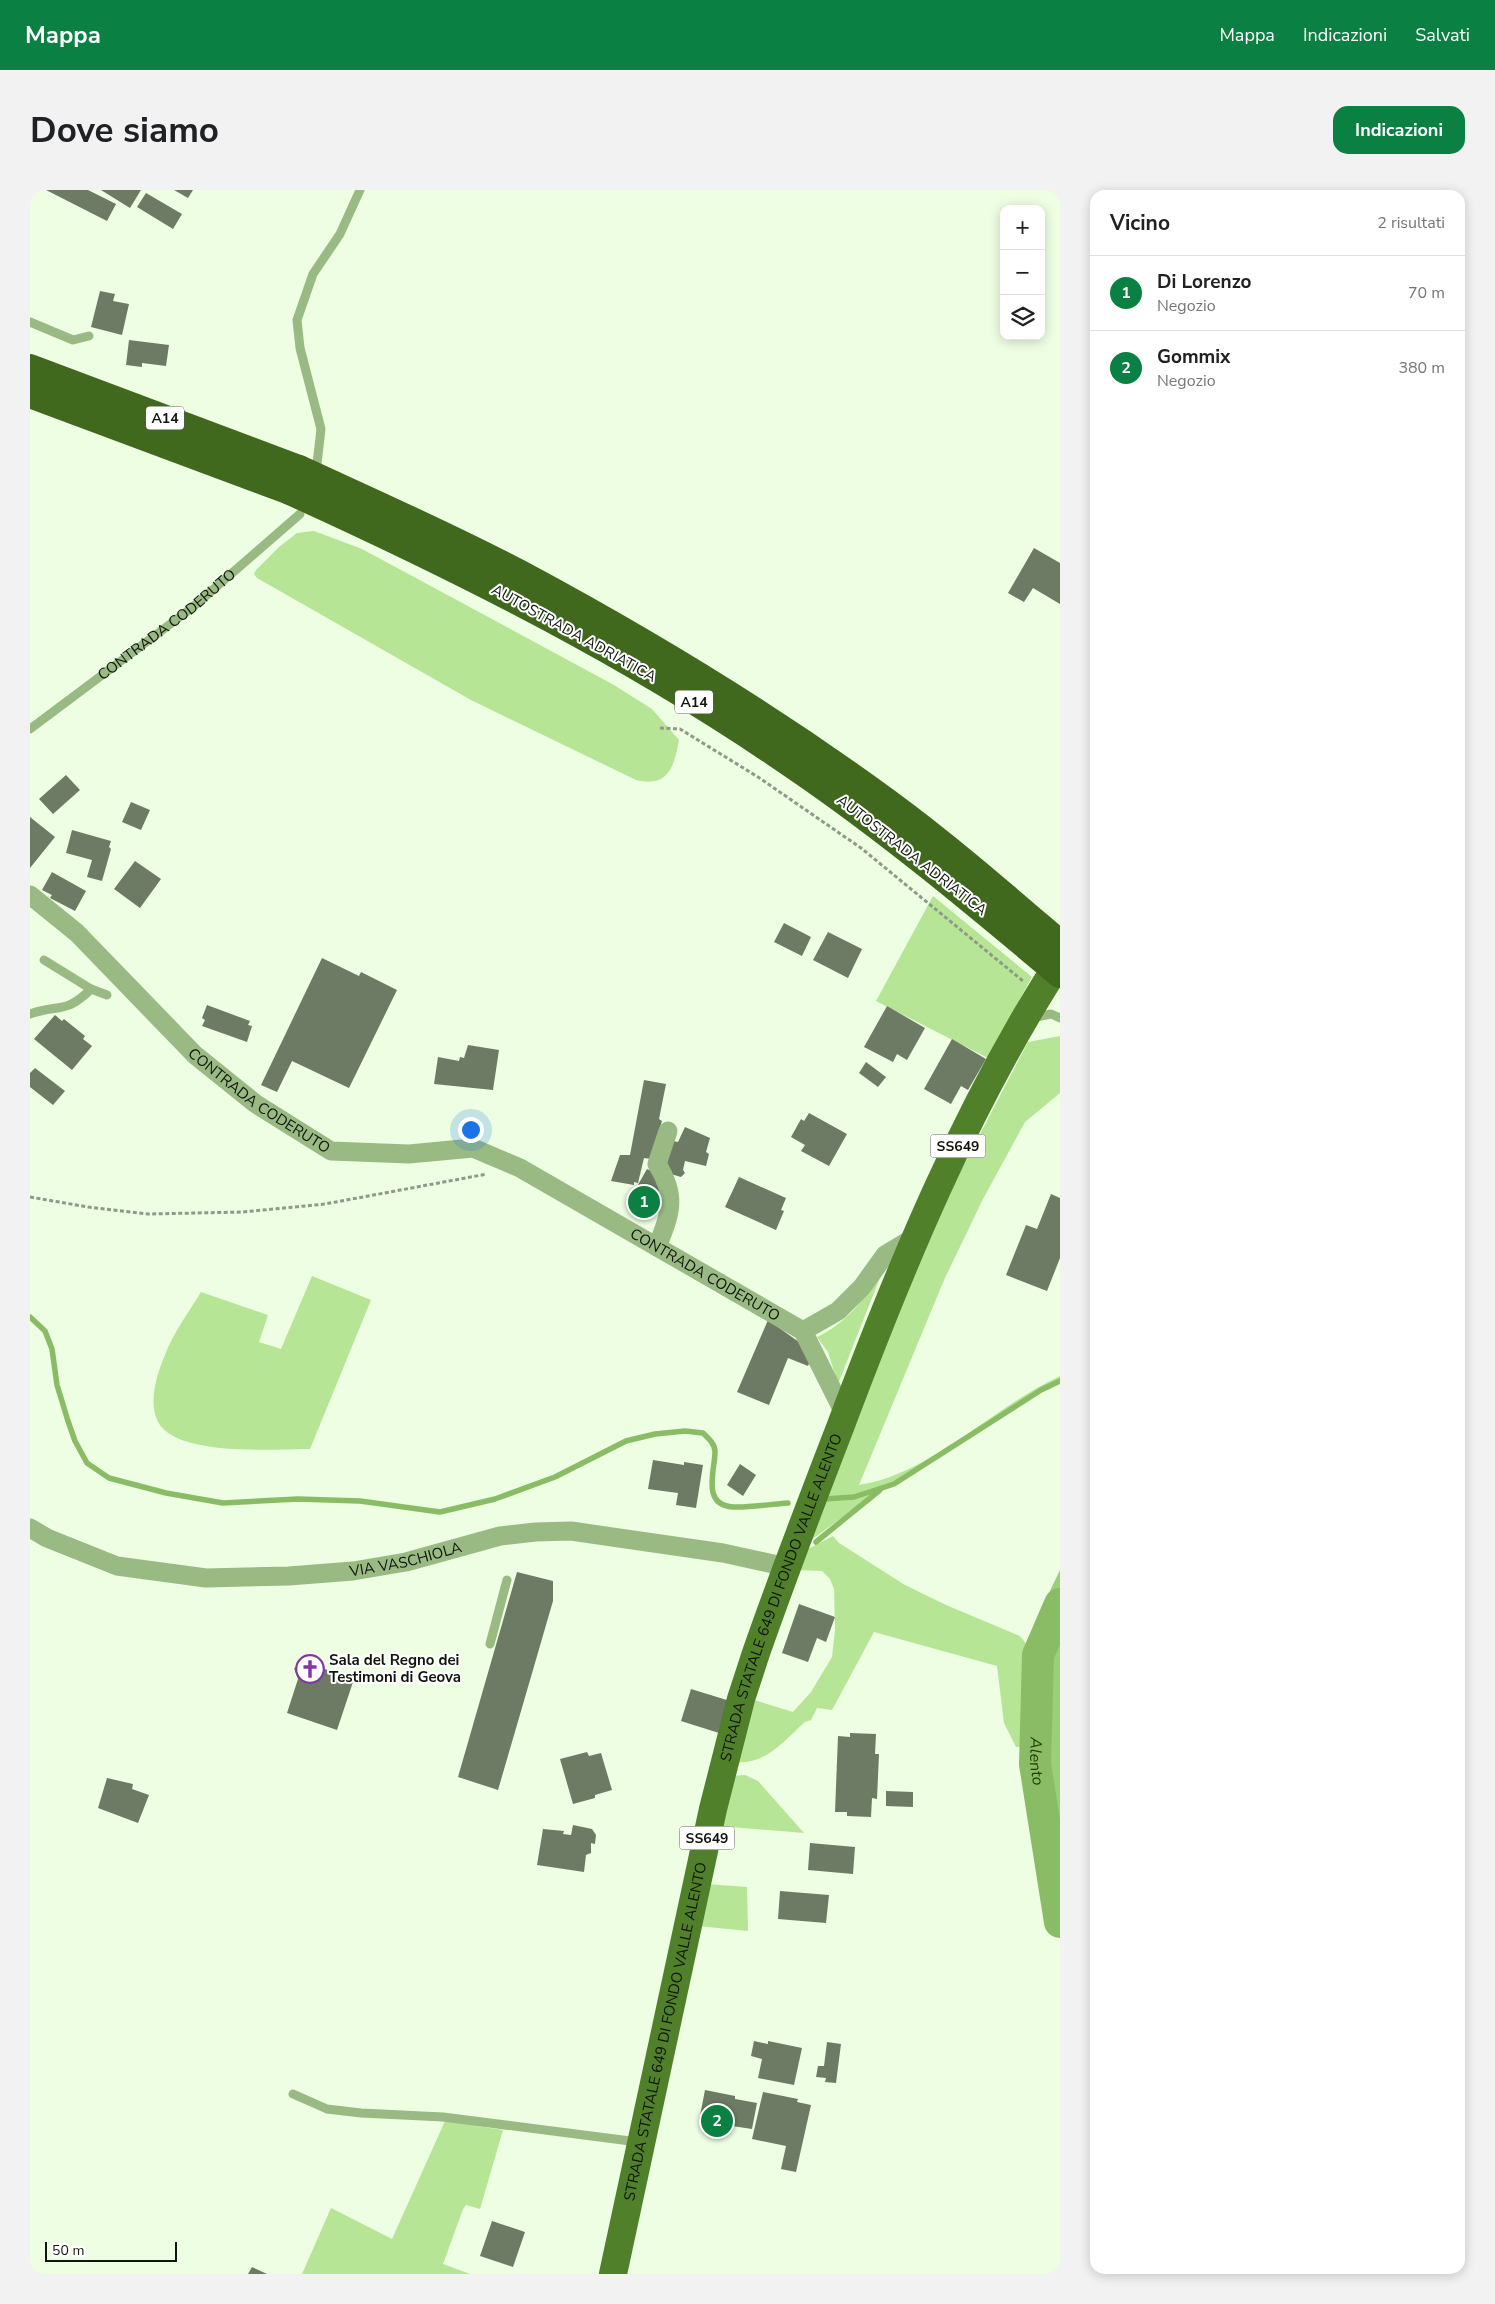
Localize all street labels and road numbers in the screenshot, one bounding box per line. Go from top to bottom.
road number: A14 [146,407,184,430]
street label: CONTRADA CODERUTO [94,564,240,685]
street label: AUTOSTRADA ADRIATICA [488,579,660,687]
road number: A14 [675,691,713,714]
street label: AUTOSTRADA ADRIATICA [833,790,991,920]
street label: CONTRADA CODERUTO [184,1044,334,1158]
road number: SS649 [930,1134,986,1158]
street label: CONTRADA CODERUTO [626,1224,784,1326]
street label: STRADA STATALE 649 DI FONDO VALLE ALENTO [715,1431,847,1764]
street label: VIA VASCHIOLA [347,1537,464,1582]
road number: SS649 [680,1826,734,1850]
street label: STRADA STATALE 649 DI FONDO VALLE ALENTO [619,1860,711,2203]

